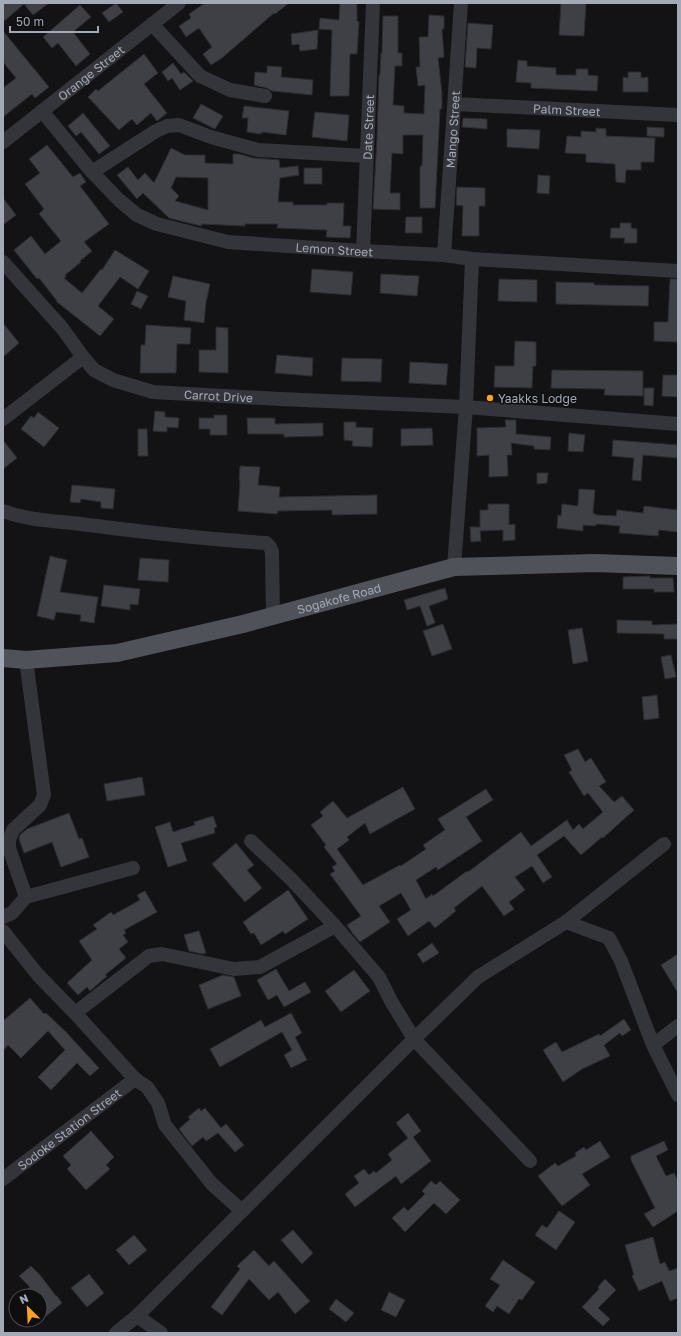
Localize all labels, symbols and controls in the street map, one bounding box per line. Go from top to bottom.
scale bar [10,8,98,34]
text: 50 m [16,14,44,29]
street label: Orange Street [55,42,127,103]
street label: Mango Street [442,90,463,169]
street label: Date Street [359,94,377,160]
street label: Palm Street [533,100,601,119]
street label: Lemon Street [295,239,374,259]
street label: Carrot Drive [184,386,253,405]
place label: Yaakks Lodge [498,391,577,406]
marker: Yaakks Lodge [485,393,495,403]
street label: Sogakofe Road [295,580,383,617]
street label: Sodoke Station Street [14,1085,124,1173]
north arrow [8,1288,48,1328]
text: N [17,1291,30,1306]

